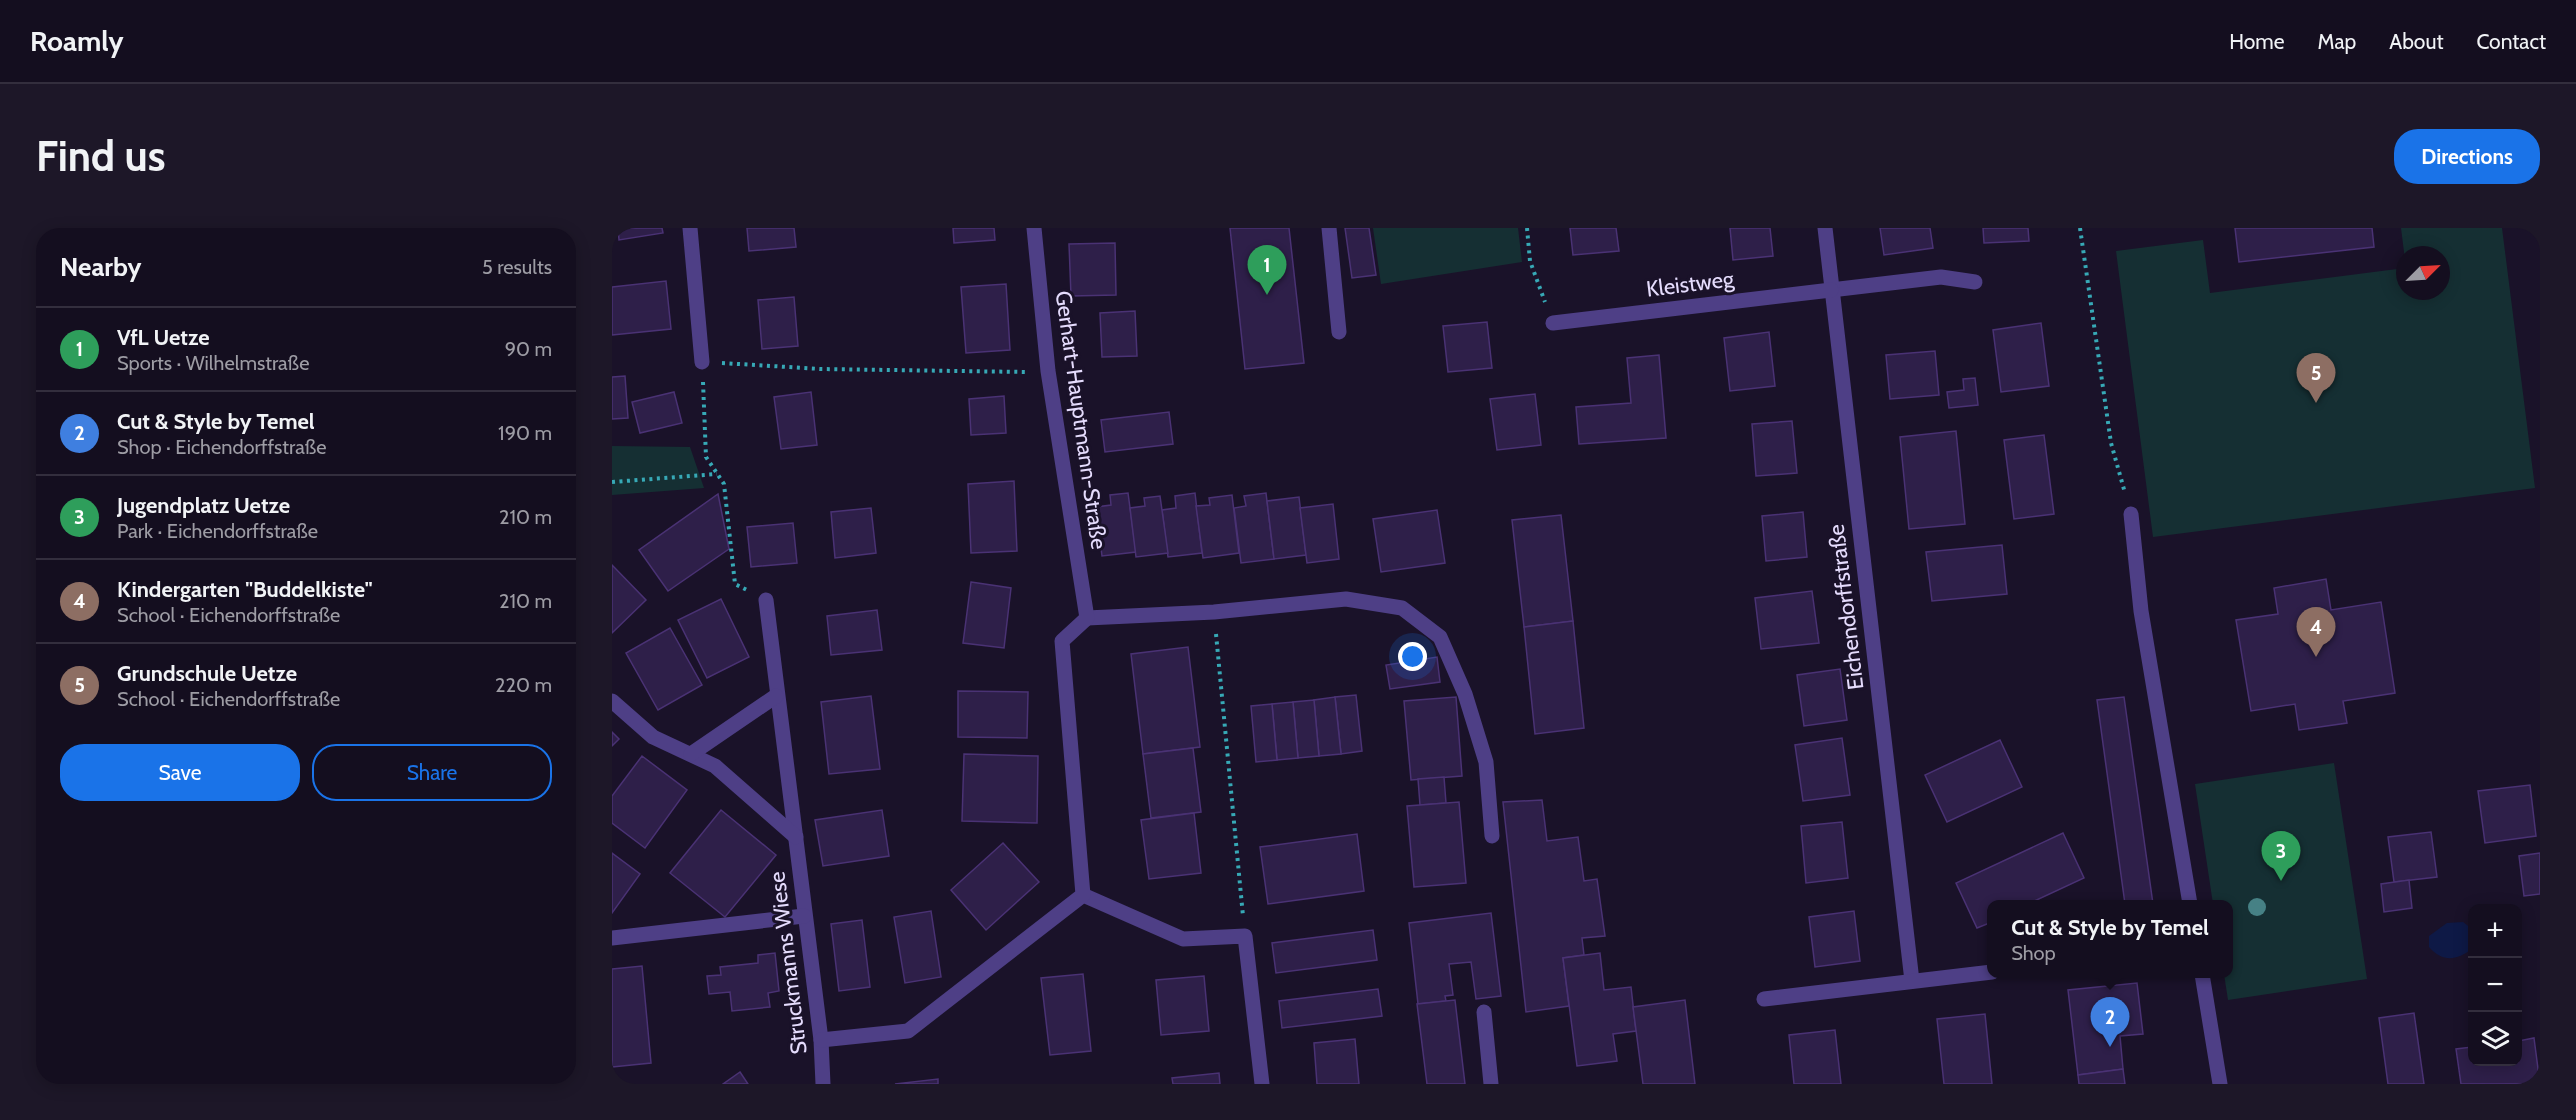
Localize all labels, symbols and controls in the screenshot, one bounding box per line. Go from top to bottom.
text: Roamly [30,24,124,58]
text: Home [2229,29,2285,54]
text: Map [2318,29,2356,54]
text: About [2389,29,2443,54]
text: Contact [2476,29,2546,54]
button: Directions [2394,129,2540,184]
text: Find us [36,130,165,182]
pin: 1 [1248,245,1286,295]
north arrow [2396,246,2450,300]
text: Nearby [60,251,141,283]
text: 5 results [482,255,552,279]
street label: Kleistweg [1645,265,1736,303]
street label: Gerhart-Hauptmann-Straße [1049,289,1113,551]
text: VfL Uetze [117,324,209,351]
text: 1 [76,337,83,361]
text: 90 m [505,337,552,361]
text: Sports · Wilhelmstraße [117,351,309,375]
pin: 5 [2296,354,2336,403]
text: Cut & Style by Temel [117,408,315,435]
text: 2 [74,421,85,445]
text: 190 m [498,421,552,445]
text: Shop · Eichendorffstraße [117,435,327,459]
text: Jugendplatz Uetze [117,492,290,519]
text: 3 [74,505,85,529]
text: 210 m [499,505,552,529]
text: Park · Eichendorffstraße [117,519,318,543]
street label: Eichendorffstraße [1822,523,1870,691]
text: Kindergarten "Buddelkiste" [117,576,373,603]
text: 4 [73,589,86,613]
text: 210 m [499,589,552,613]
text: School · Eichendorffstraße [117,603,340,627]
pin: 4 [2296,608,2336,657]
your location [1398,642,1427,671]
text: Grundschule Uetze [117,660,297,687]
text: 5 [74,673,85,697]
text: 220 m [495,673,552,697]
text: School · Eichendorffstraße [117,687,340,711]
button: Save [60,744,300,801]
button: Share [312,744,552,801]
pin: 3 [2262,832,2300,881]
street label: Struckmanns Wiese [763,870,813,1056]
popup [1987,900,2233,978]
map controls [2468,904,2522,1066]
button: + [2468,904,2522,958]
text: Cut & Style by Temel [2011,914,2209,941]
text: Shop [2011,941,2056,965]
button: − [2468,958,2522,1012]
pin: 2 [2090,998,2130,1047]
button: layers [2468,1012,2522,1066]

